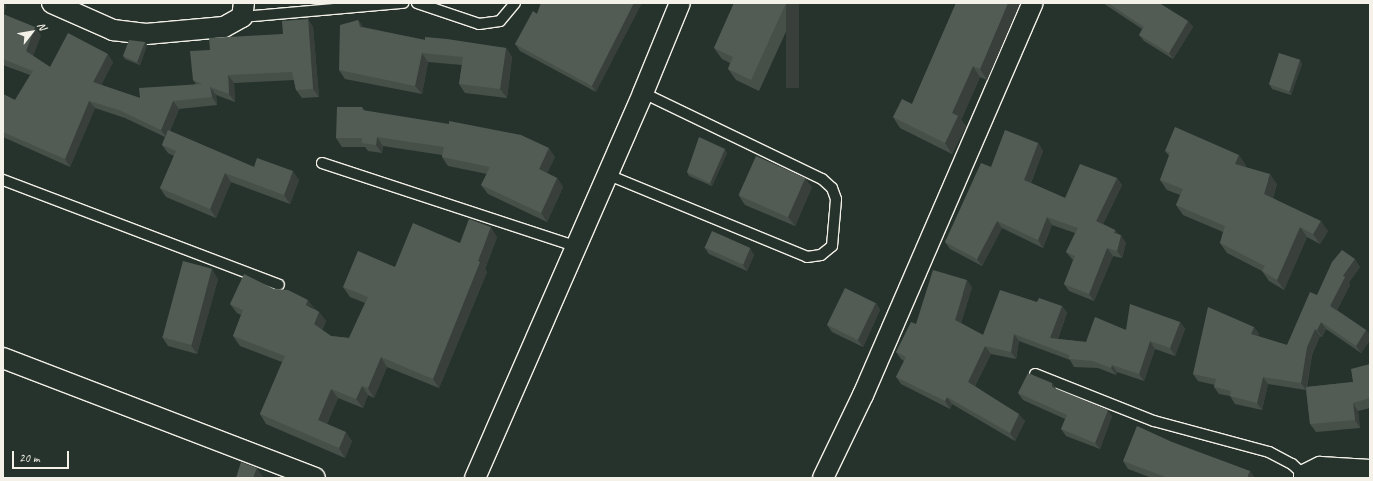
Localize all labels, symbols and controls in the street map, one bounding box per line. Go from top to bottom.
north arrow [12,12,52,52]
text: N [35,19,50,32]
scale bar [14,443,71,469]
text: 20 m [19,450,39,466]

